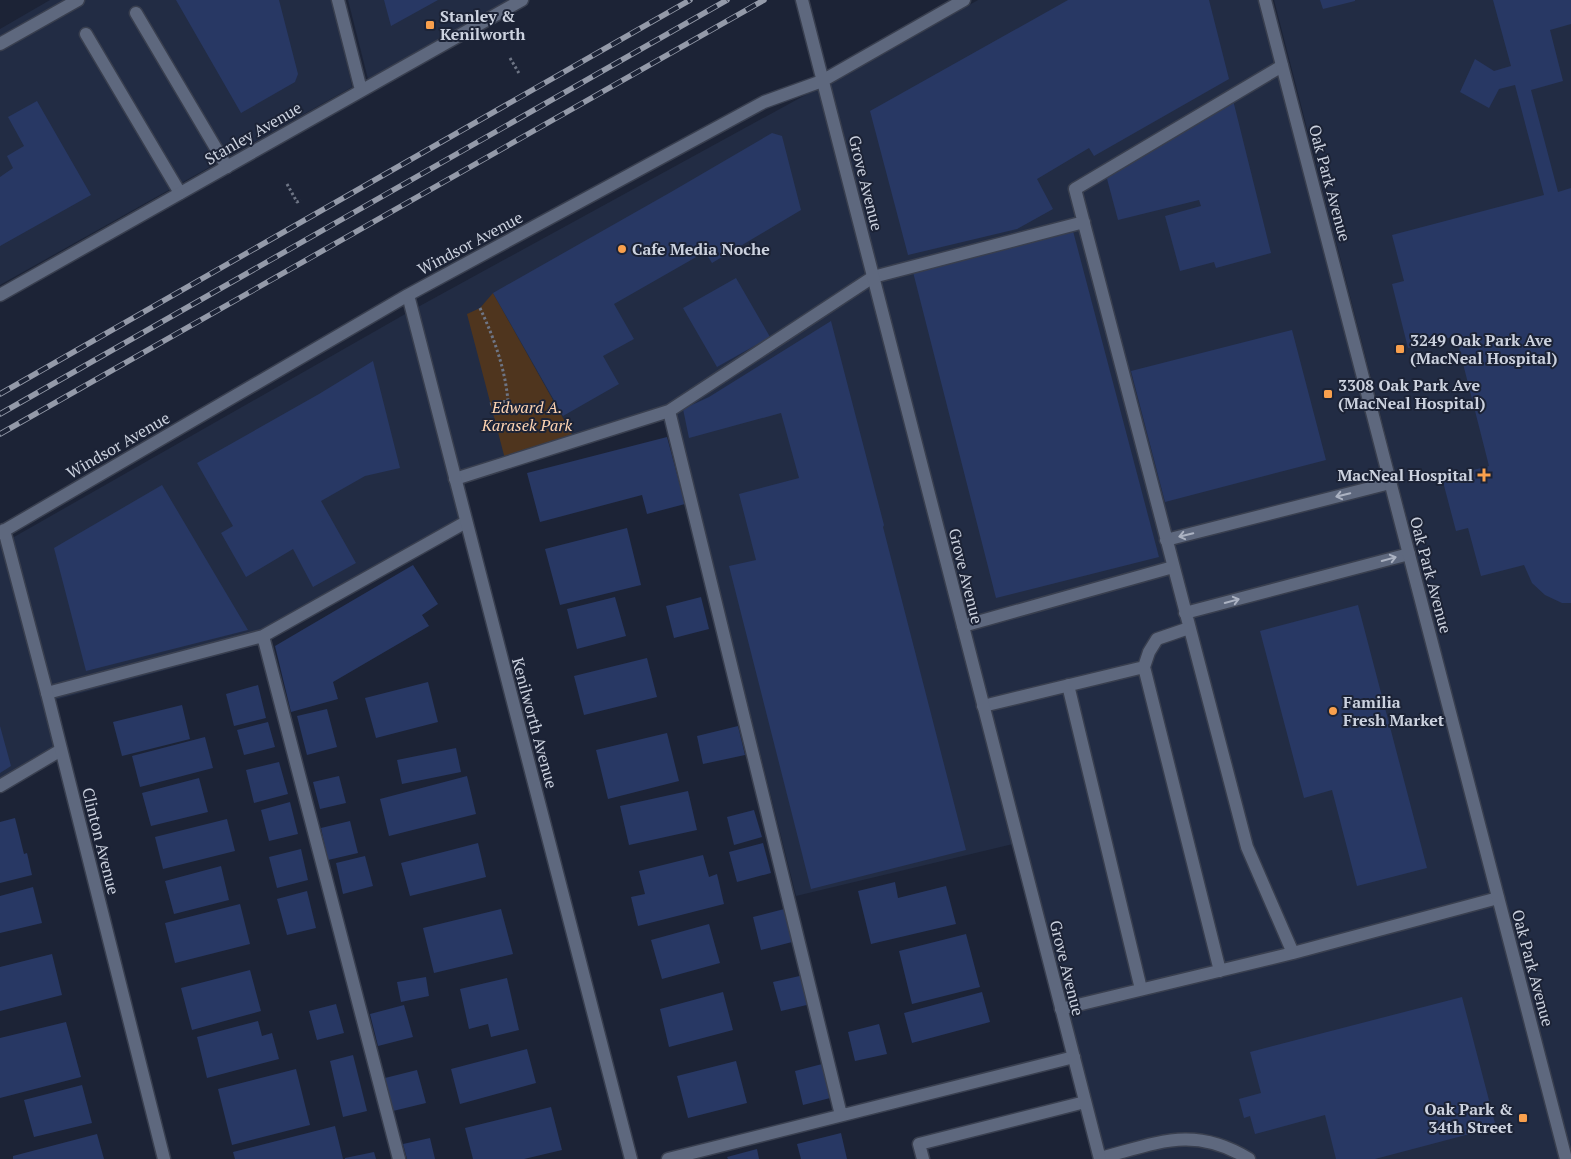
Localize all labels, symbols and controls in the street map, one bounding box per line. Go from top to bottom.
place label: Stanley & Kenilworth [440,5,526,45]
marker: Stanley & Kenilworth [424,19,436,31]
street label: Stanley Avenue [200,96,306,170]
street label: Oak Park Avenue [1304,122,1356,244]
street label: Grove Avenue [844,133,888,233]
street label: Windsor Avenue [414,206,526,280]
place label: Cafe Media Noche [632,238,770,260]
marker: Cafe Media Noche [616,243,628,255]
place label: 3249 Oak Park Ave (MacNeal Hospital) [1410,329,1558,369]
marker: 3249 Oak Park Ave (MacNeal Hospital) [1394,343,1406,355]
place label: 3308 Oak Park Ave (MacNeal Hospital) [1338,374,1486,414]
marker: 3308 Oak Park Ave (MacNeal Hospital) [1322,388,1334,400]
park label: Edward A. Karasek Park [481,396,572,436]
street label: Windsor Avenue [62,406,174,484]
place label: MacNeal Hospital [1337,464,1473,486]
marker: MacNeal Hospital [1477,468,1491,482]
one-way arrow [1336,491,1352,500]
street label: Oak Park Avenue [1405,514,1457,636]
street label: Grove Avenue [944,526,988,626]
one-way arrow [1178,531,1194,540]
one-way arrow [1381,554,1397,564]
one-way arrow [1224,596,1240,605]
street label: Kenilworth Avenue [507,655,563,791]
place label: Familia Fresh Market [1343,691,1445,731]
marker: Familia Fresh Market [1327,705,1339,717]
street label: Clinton Avenue [77,785,125,897]
street label: Oak Park Avenue [1507,907,1559,1029]
street label: Grove Avenue [1045,918,1089,1018]
place label: Oak Park & 34th Street [1424,1098,1514,1138]
marker: Oak Park & 34th Street [1517,1112,1529,1124]

